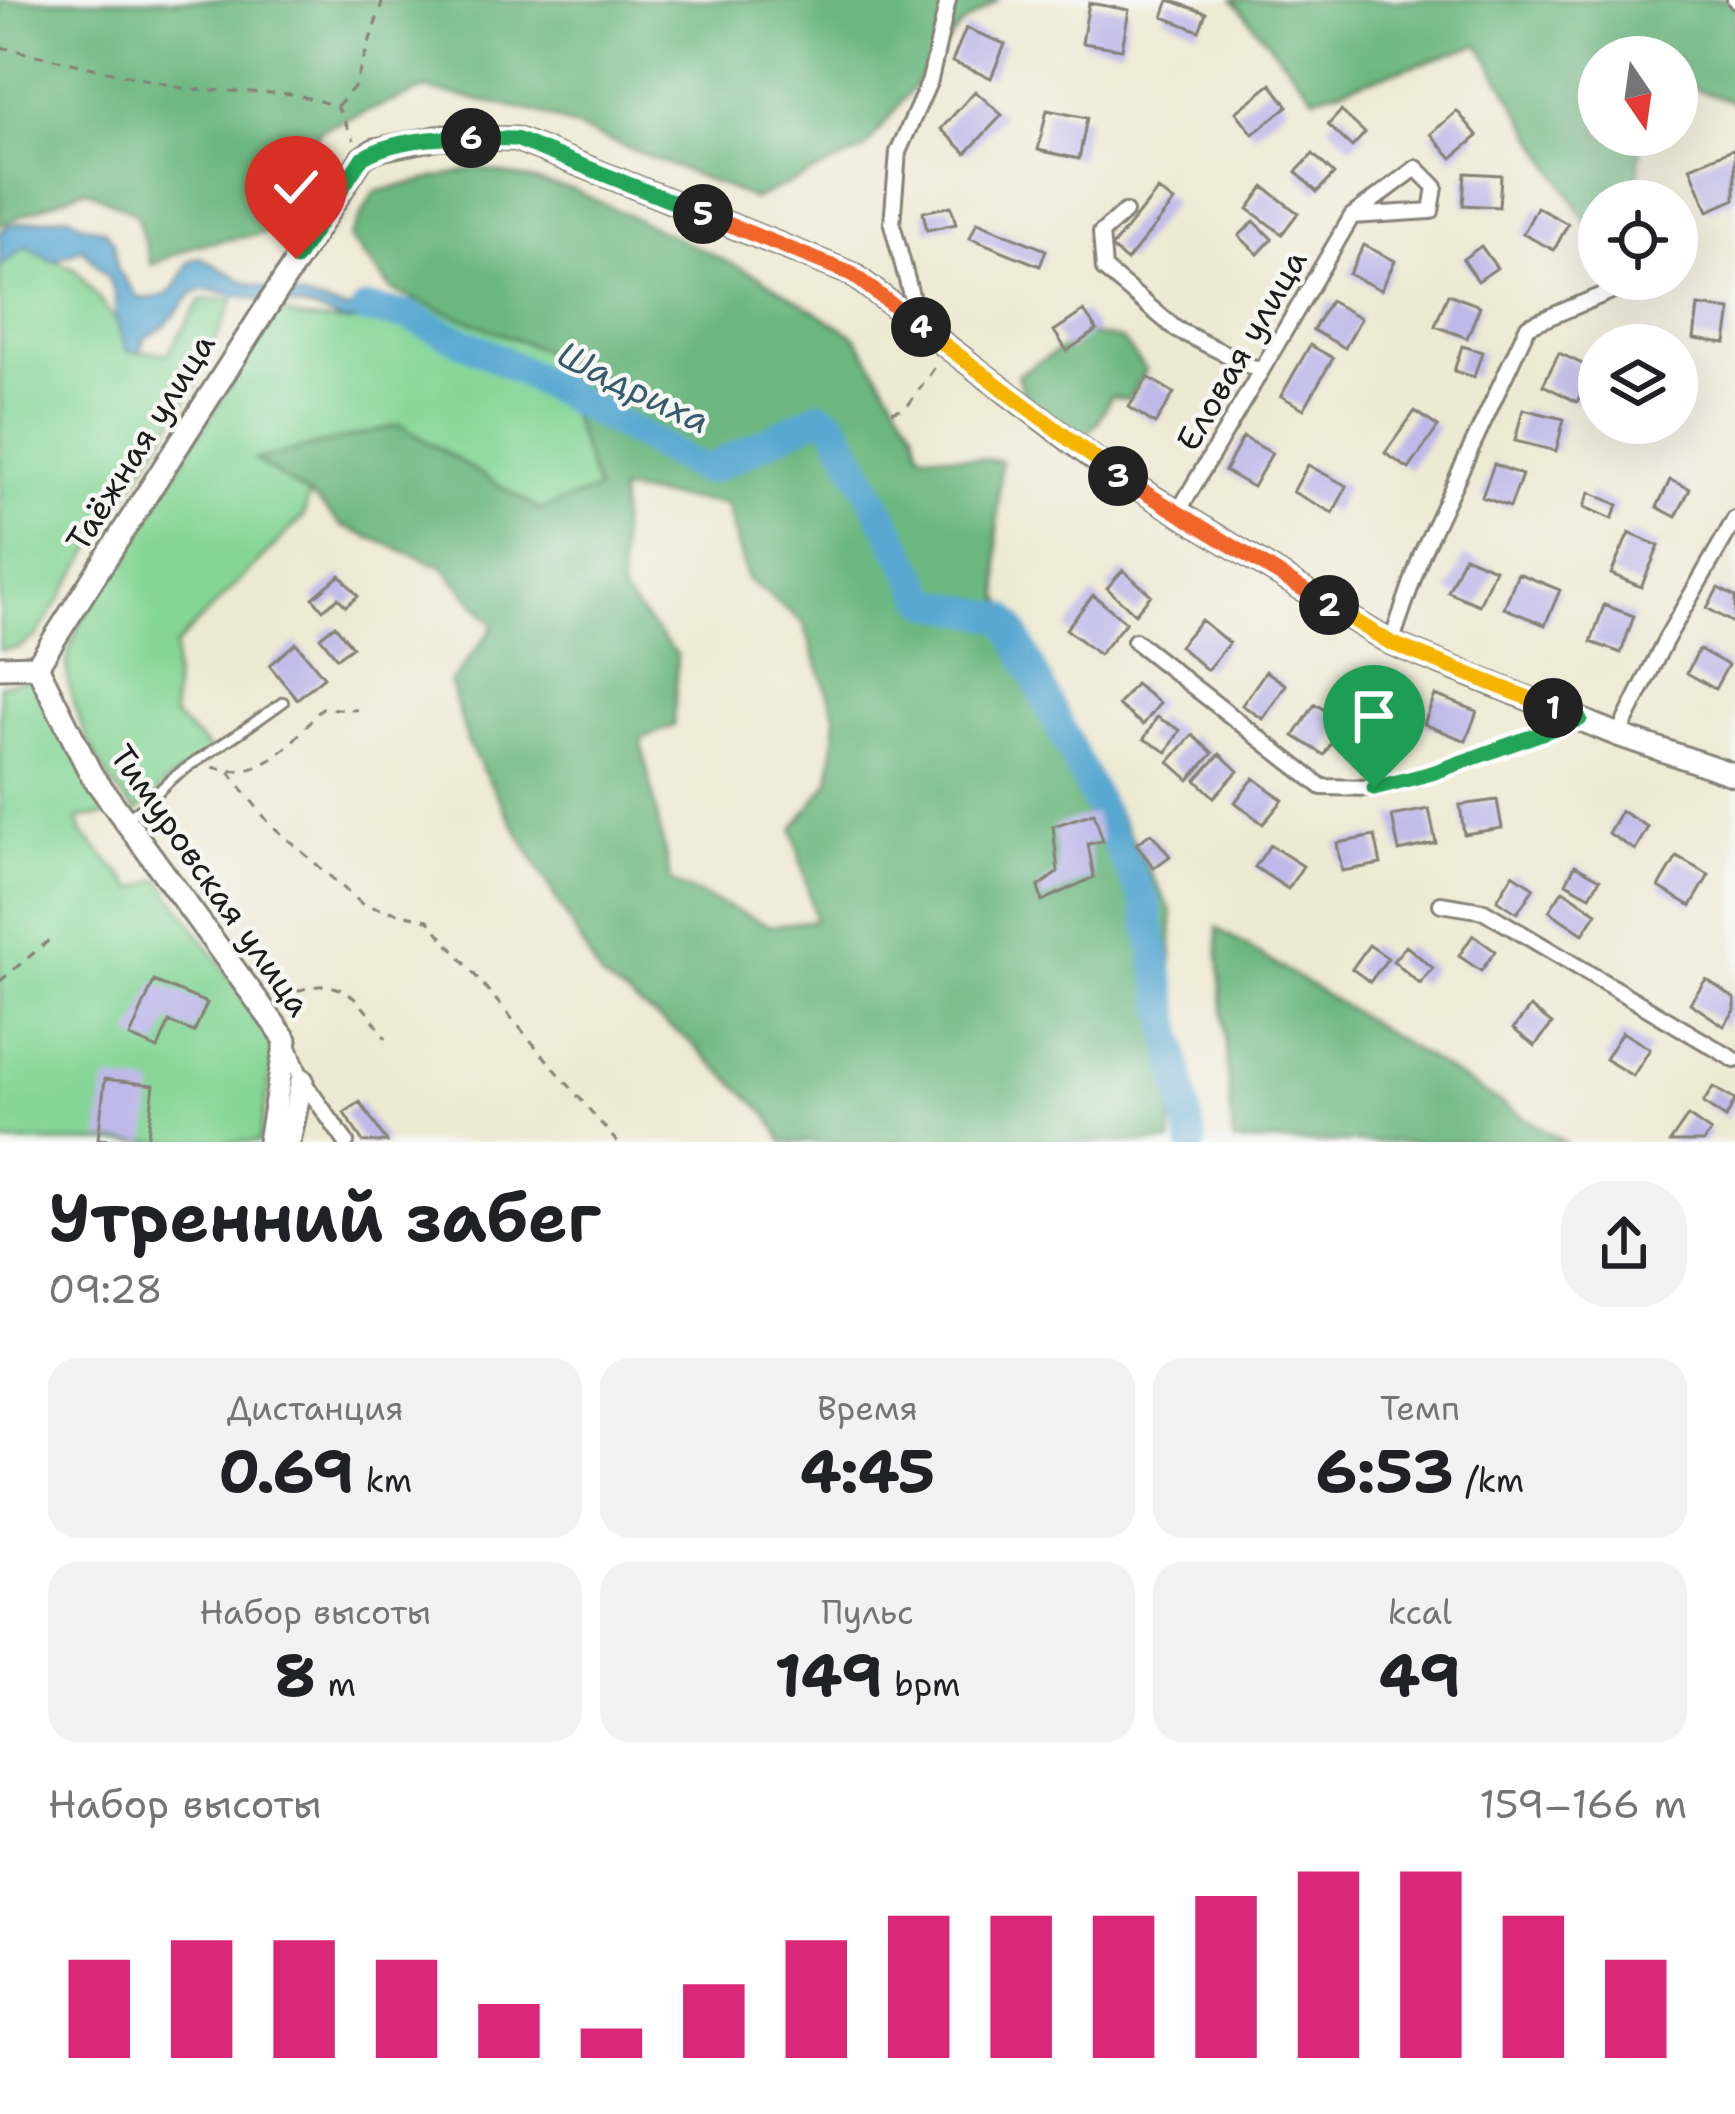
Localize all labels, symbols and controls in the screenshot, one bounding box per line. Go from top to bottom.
north arrow [1578,36,1698,156]
map controls [1578,36,1698,444]
pin: 6 [441,108,501,168]
text: 6 [459,115,483,160]
pin [245,136,347,259]
icon: check [263,154,329,220]
button: locate [1578,180,1698,300]
pin: 5 [673,184,733,244]
text: 5 [693,191,713,236]
street label: Еловая улица [1166,241,1317,459]
pin: 4 [891,297,951,357]
text: 4 [909,304,933,349]
button: layers [1578,324,1698,444]
street label: Таёжная улица [55,325,225,560]
water label: Шадриха [549,329,718,445]
pin: 3 [1088,446,1148,506]
text: 3 [1106,453,1130,498]
pin: 2 [1299,575,1359,635]
text: 2 [1317,582,1341,627]
pin [1323,665,1425,788]
pin: 1 [1523,678,1583,738]
icon: arrive [1341,683,1407,749]
text: 1 [1545,685,1561,730]
street label: Тимуровская улица [100,735,321,1025]
text: Утренний забег [48,1174,601,1262]
button: share [1561,1181,1687,1307]
text: 09:28 [48,1263,163,1315]
text: Дистанция [227,1386,404,1431]
text: Время [817,1386,918,1431]
text: Темп [1380,1386,1460,1431]
text: 0.69 [218,1431,354,1511]
text: 4:45 [800,1431,935,1511]
text: 6:53 [1315,1431,1454,1511]
text: km [354,1458,412,1503]
text: /km [1454,1458,1524,1503]
text: Набор высоты [199,1590,431,1635]
text: Пульс [821,1590,914,1635]
text: kcal [1388,1590,1452,1635]
text: 8 [274,1635,316,1715]
text: 149 [774,1635,883,1715]
text: 49 [1379,1635,1461,1715]
text: m [316,1662,356,1707]
text: bpm [883,1662,961,1707]
text: Набор высоты [48,1778,322,1830]
text: 159–166 m [1479,1778,1687,1830]

